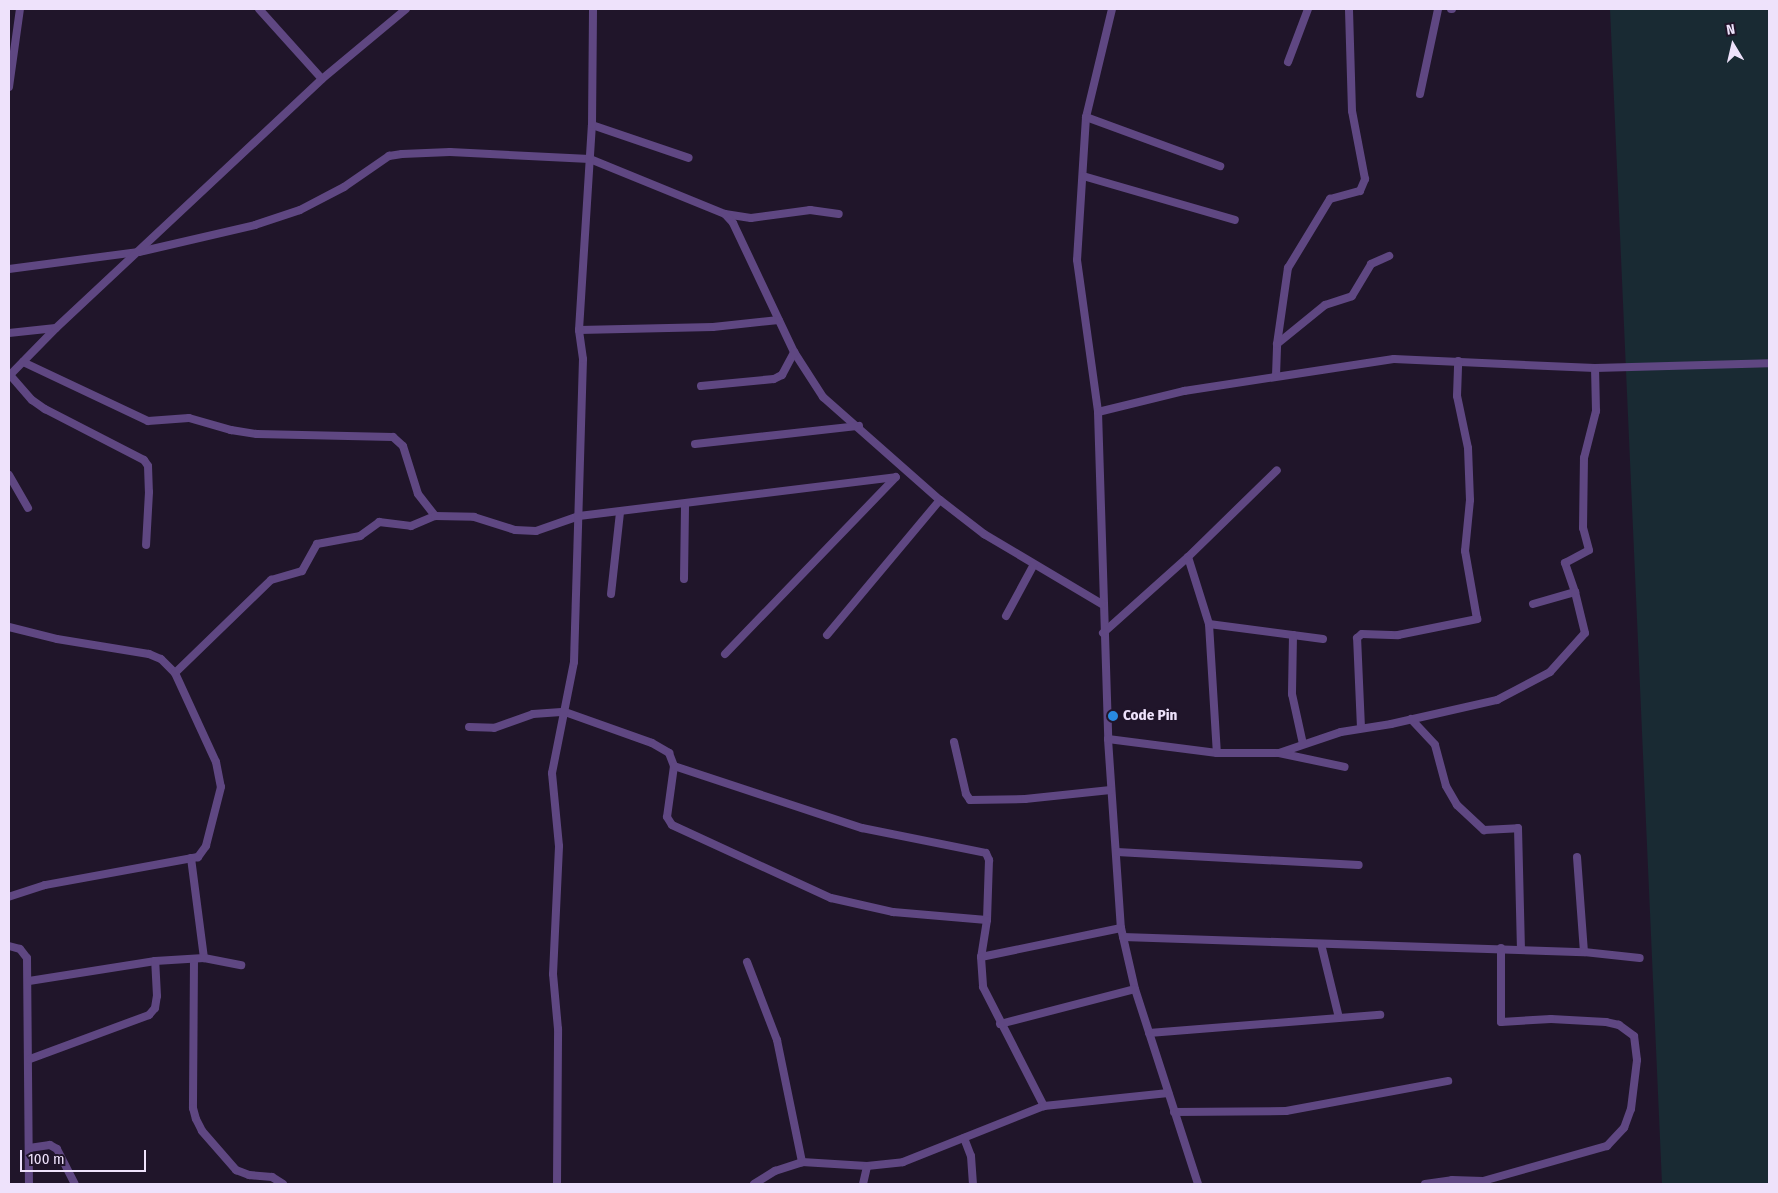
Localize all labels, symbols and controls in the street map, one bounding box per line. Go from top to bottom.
north arrow [1708,20,1758,70]
text: N [1725,21,1736,39]
place label: Code Pin [1123,707,1177,725]
marker: Code Pin [1107,710,1119,722]
scale bar [22,1140,149,1172]
text: 100 m [28,1150,65,1168]

